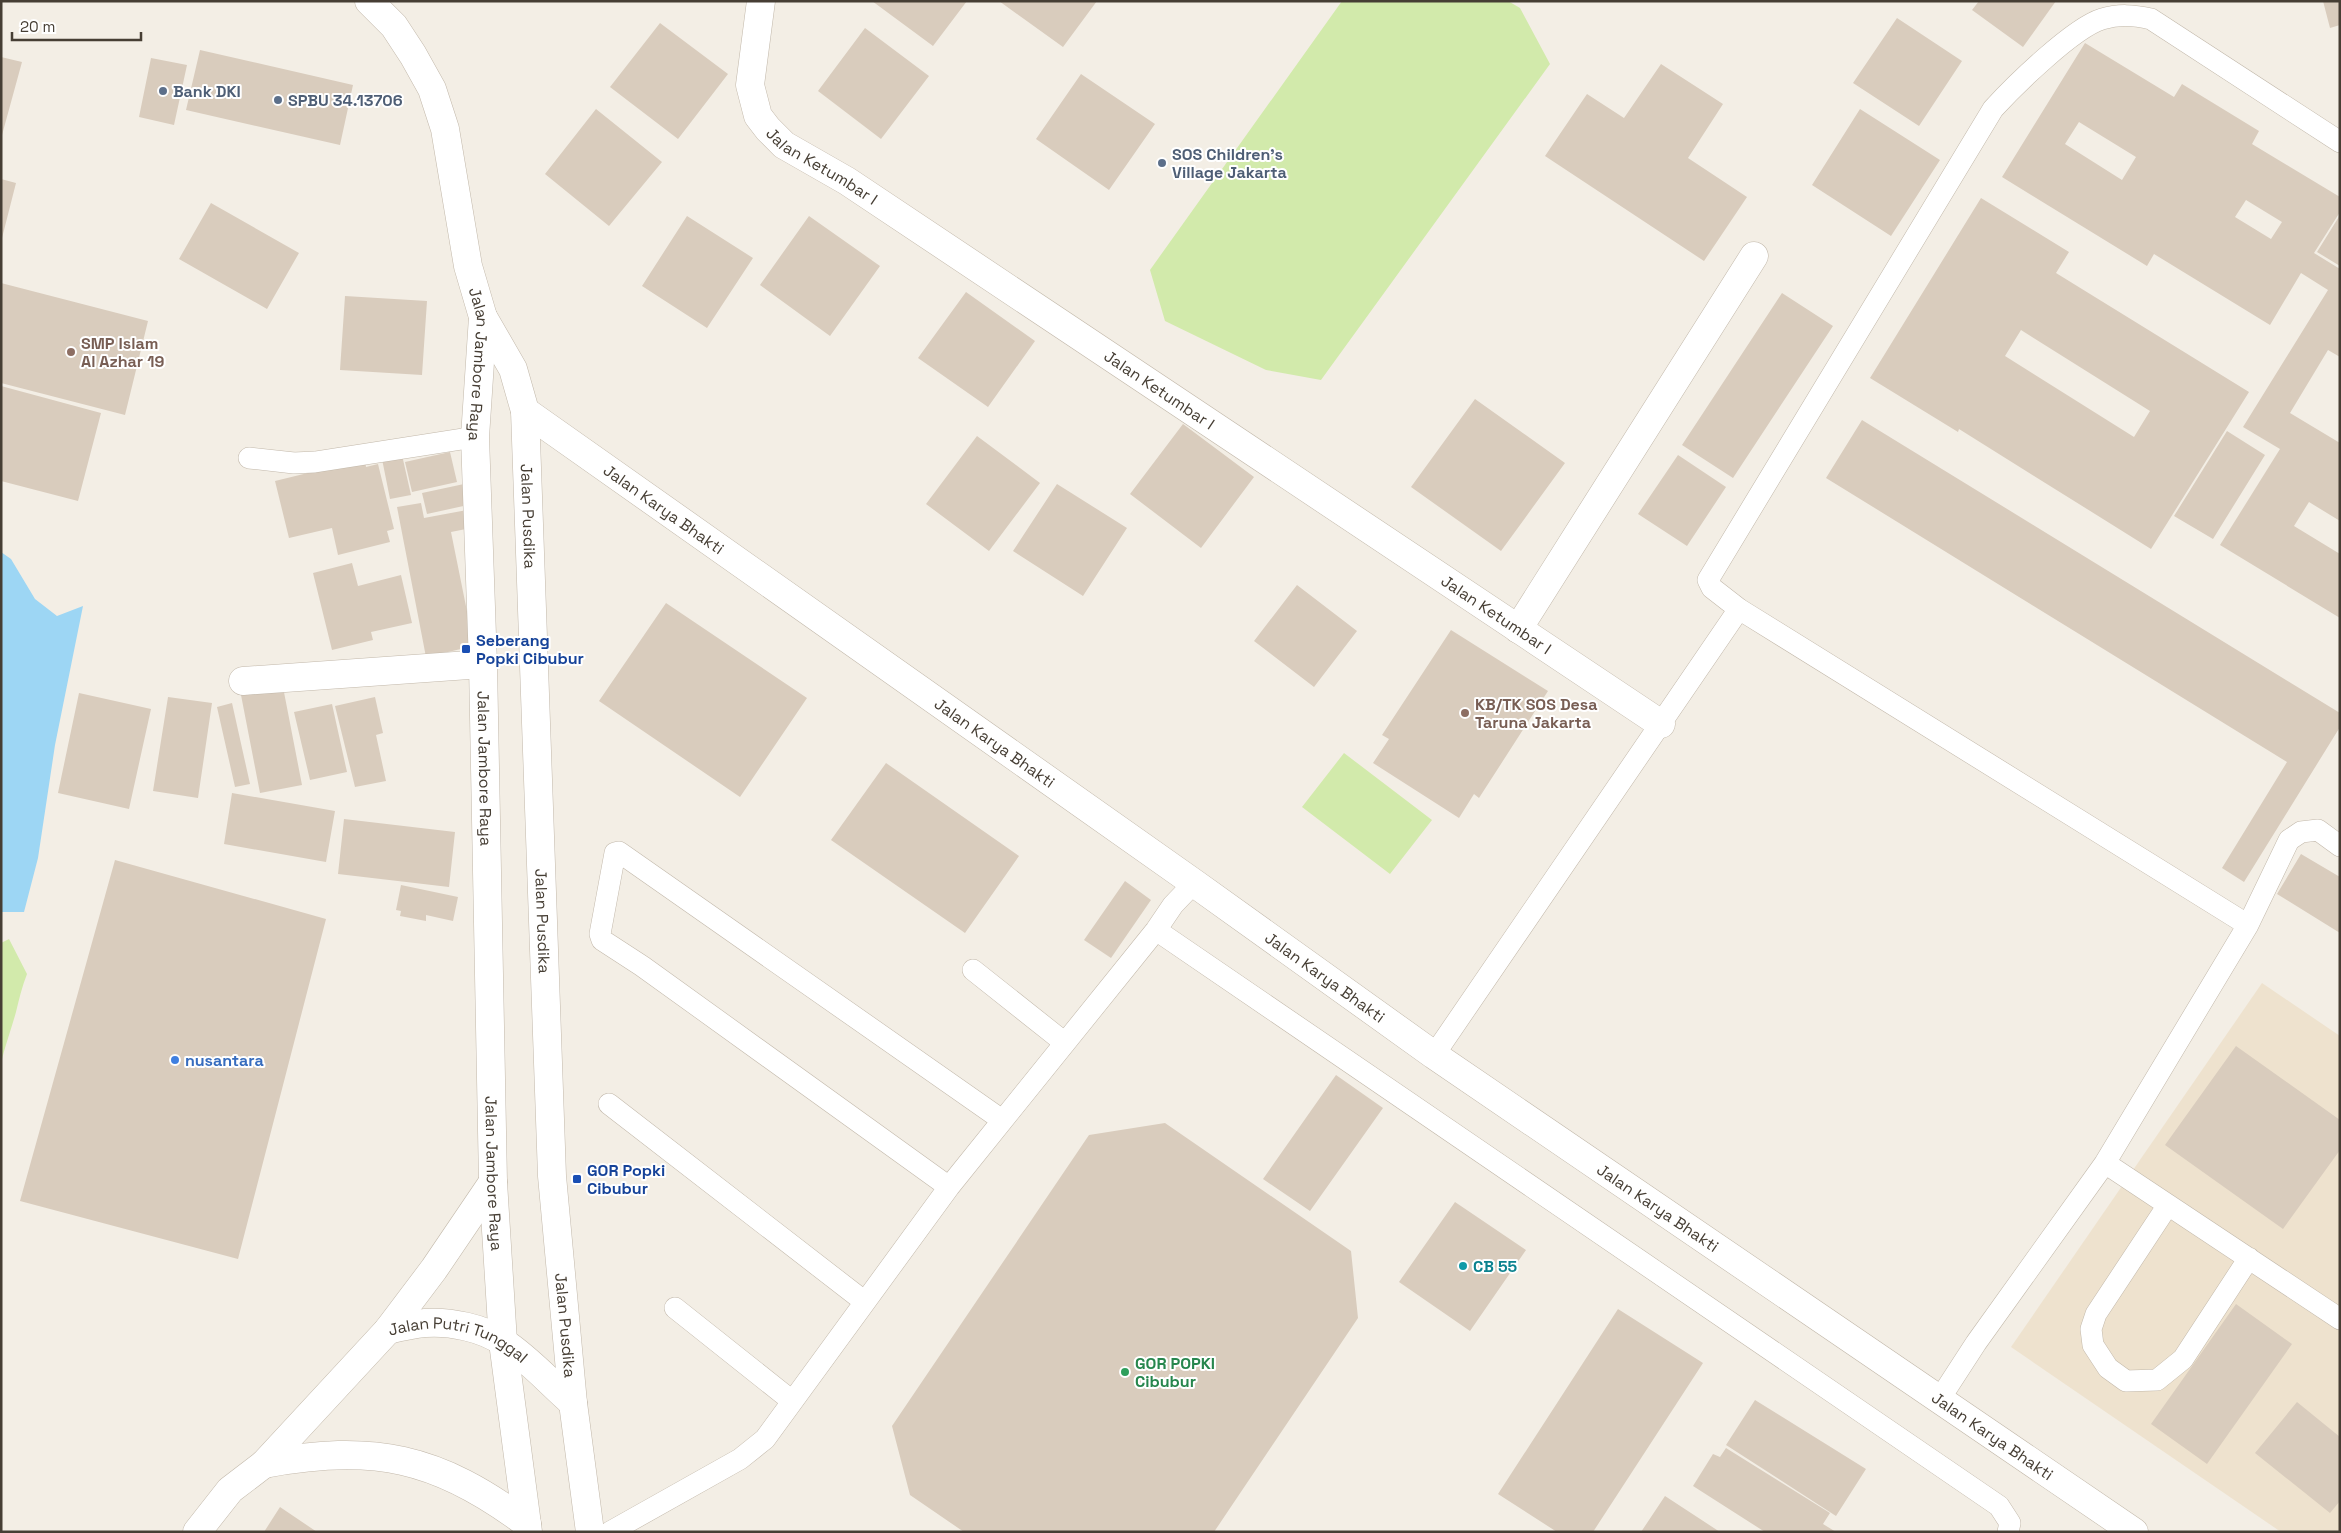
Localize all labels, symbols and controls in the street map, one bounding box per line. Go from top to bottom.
scale bar [12,10,141,42]
text: 20 m [20,17,55,36]
place label: Bank DKI [173,81,241,102]
marker: Bank DKI [157,85,169,97]
place label: SPBU 34.13706 [288,90,403,111]
marker: SPBU 34.13706 [272,94,284,106]
street label: Jalan Ketumbar I [762,123,882,209]
place label: SOS Children's Village Jakarta [1172,144,1287,183]
marker: SOS Children's Village Jakarta [1156,157,1168,169]
street label: Jalan Jambore Raya [464,285,493,442]
place label: SMP Islam Al Azhar 19 [81,333,164,372]
street label: Jalan Ketumbar I [1100,345,1219,434]
marker: SMP Islam Al Azhar 19 [65,346,77,358]
street label: Jalan Karya Bhakti [599,459,728,559]
street label: Jalan Pusdika [516,463,541,569]
street label: Jalan Ketumbar I [1437,570,1556,659]
place label: Seberang Popki Cibubur [476,630,584,669]
marker: Seberang Popki Cibubur [460,643,472,655]
street label: Jalan Jambore Raya [473,691,497,846]
street label: Jalan Karya Bhakti [930,693,1059,792]
place label: KB/TK SOS Desa Taruna Jakarta [1475,694,1597,733]
marker: KB/TK SOS Desa Taruna Jakarta [1459,707,1471,719]
street label: Jalan Pusdika [531,868,555,974]
street label: Jalan Karya Bhakti [1261,927,1389,1027]
place label: nusantara [185,1050,264,1071]
marker: nusantara [169,1054,181,1066]
street label: Jalan Jambore Raya [481,1096,508,1251]
street label: Jalan Karya Bhakti [1593,1159,1723,1257]
place label: GOR Popki Cibubur [587,1160,665,1199]
marker: GOR Popki Cibubur [571,1173,583,1185]
place label: CB 55 [1473,1256,1518,1277]
marker: CB 55 [1457,1260,1469,1272]
street label: Jalan Pusdika [551,1272,581,1378]
street label: Jalan Putri Tunggal [386,1312,532,1367]
place label: GOR POPKI Cibubur [1135,1353,1215,1392]
marker: GOR POPKI Cibubur [1119,1366,1131,1378]
street label: Jalan Karya Bhakti [1928,1387,2058,1485]

